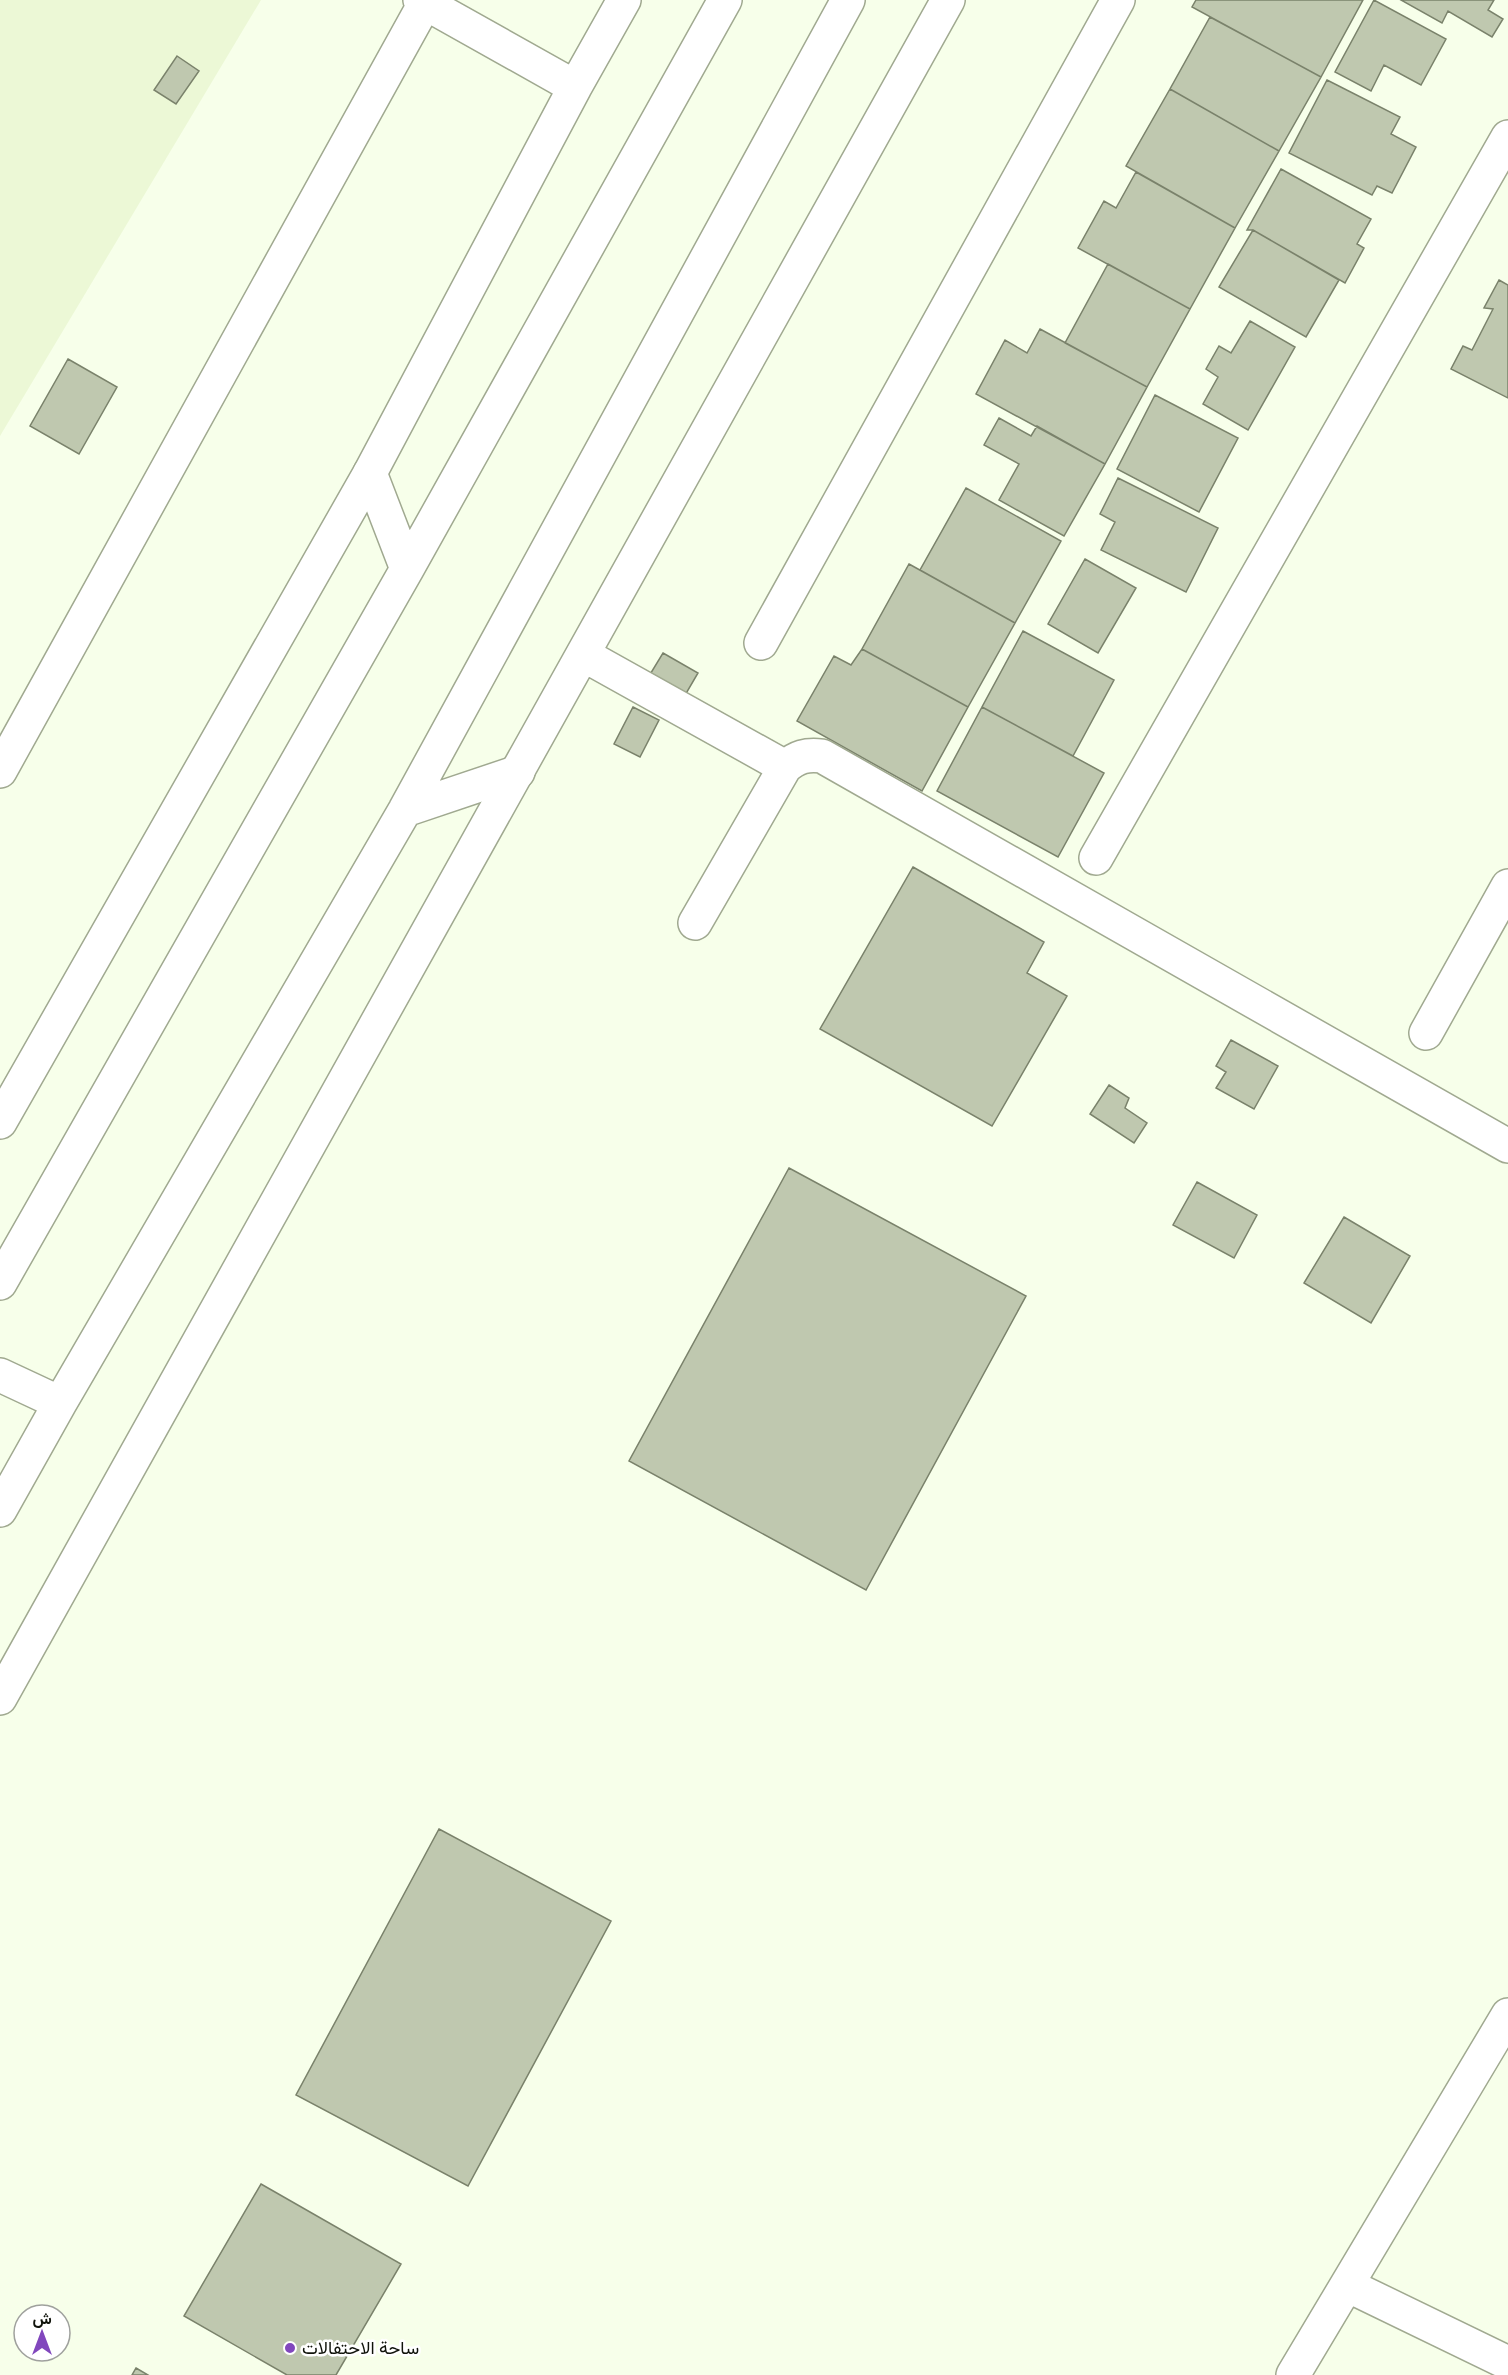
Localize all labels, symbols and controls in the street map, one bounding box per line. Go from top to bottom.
north arrow [12,2303,72,2363]
text: ش [32,2307,52,2329]
place label: ساحة الاحتفالات [302,2335,419,2359]
marker: ساحة الاحتفالات [283,2341,297,2355]

